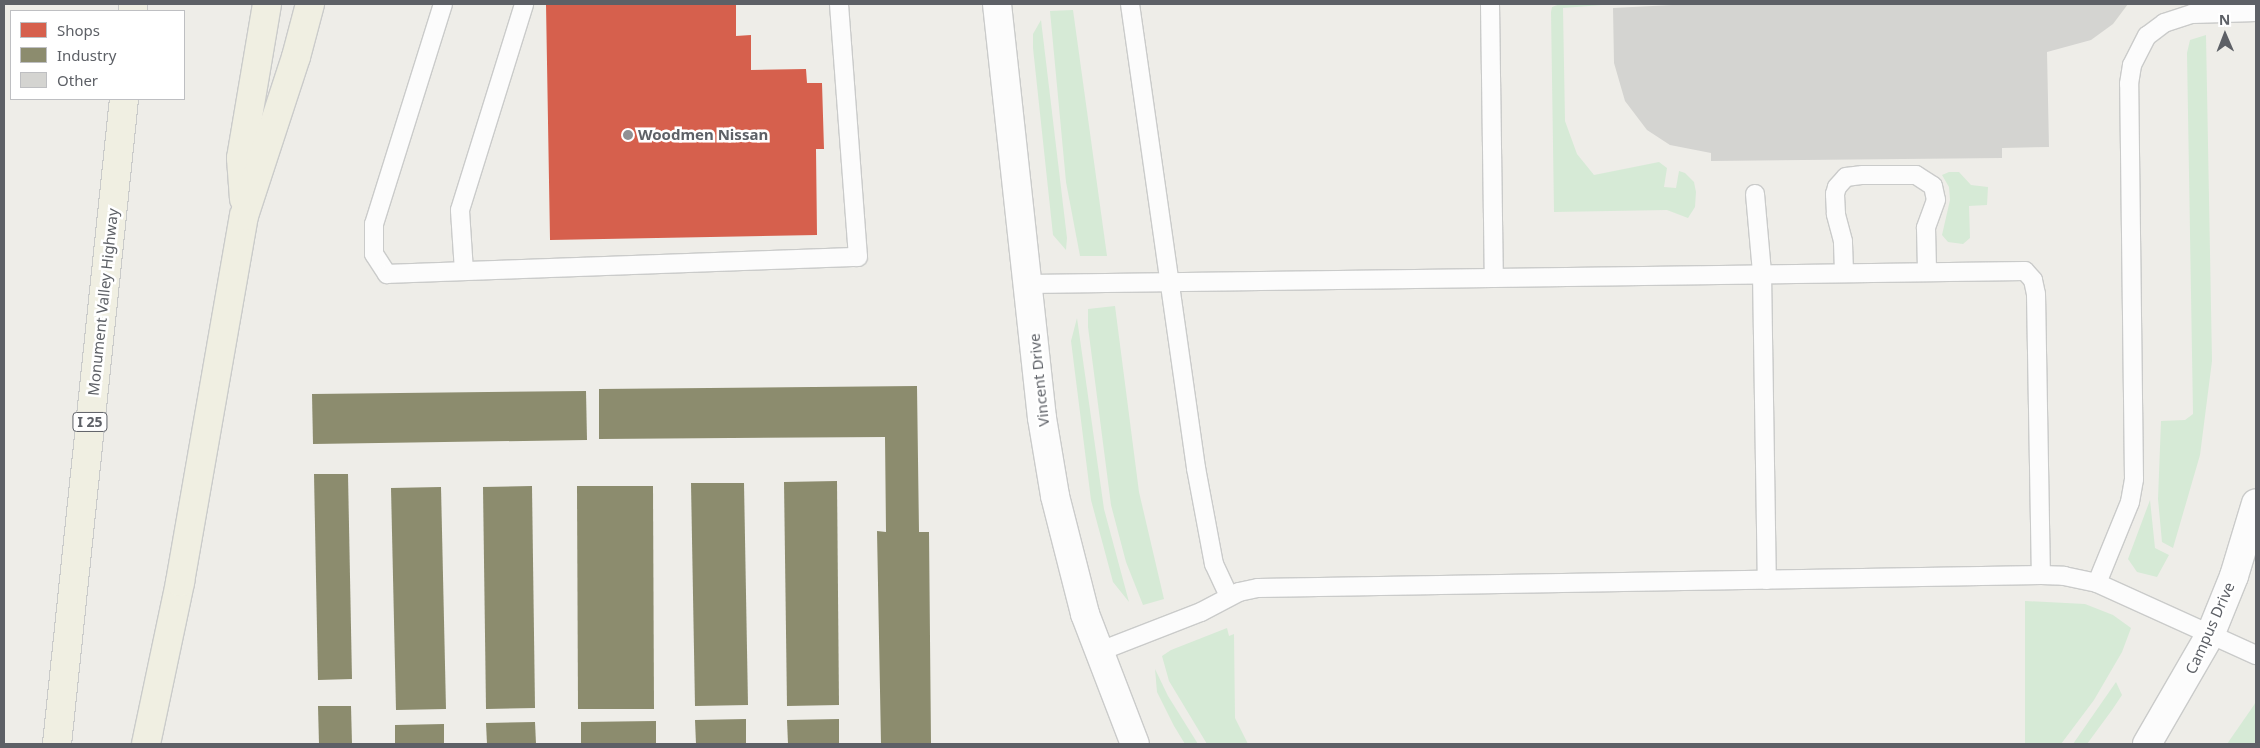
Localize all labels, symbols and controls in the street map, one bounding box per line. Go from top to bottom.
legend [10,10,185,100]
north arrow [2200,10,2250,60]
text: N [2219,10,2231,29]
text: Shops [57,20,100,40]
text: Industry [57,45,116,65]
text: Other [57,70,98,90]
place label: Woodmen Nissan [638,126,768,144]
marker: Woodmen Nissan [622,129,634,141]
street label: Monument Valley Highway [84,207,122,397]
street label: Vincent Drive [1025,333,1053,427]
road number: I 25 [71,411,109,434]
street label: Campus Drive [2182,579,2238,677]

